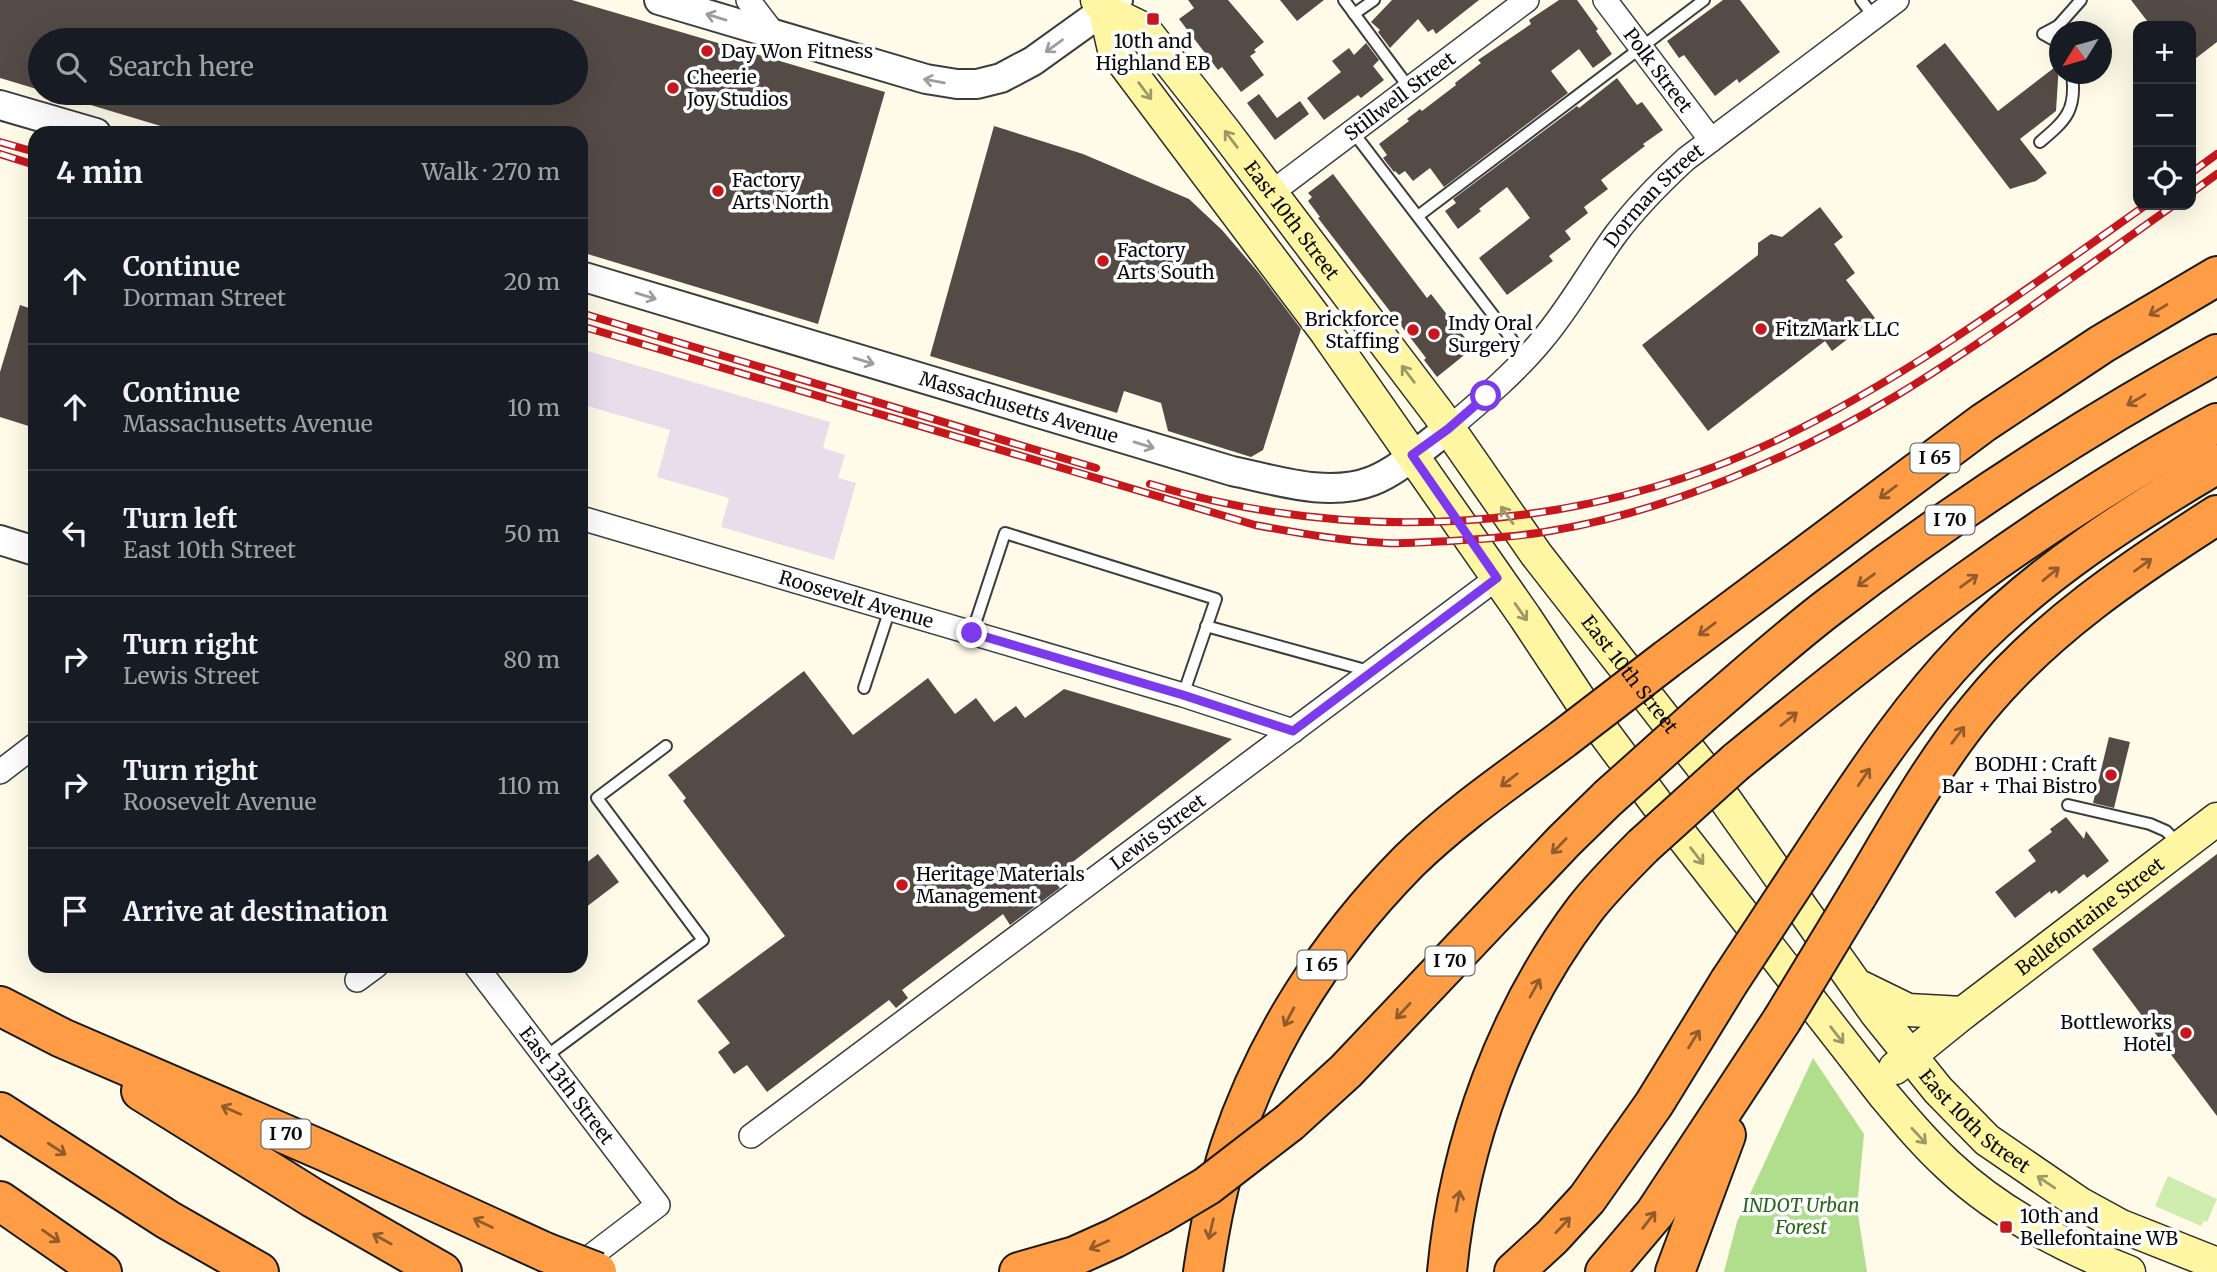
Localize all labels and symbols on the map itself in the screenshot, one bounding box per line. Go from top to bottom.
one-way arrow [705,10,727,23]
marker: 10th and Highland EB [1145,11,1161,27]
north arrow [2049,21,2112,84]
street label: Polk Street [1618,23,1698,118]
place label: 10th and Highland EB [1096,29,1210,75]
one-way arrow [1045,38,1064,53]
place label: Day Won Fitness [721,39,873,63]
marker: Day Won Fitness [699,43,715,59]
street label: Stillwell Street [1339,46,1460,146]
place label: Cheerie Joy Studios [686,65,788,111]
one-way arrow [923,73,946,87]
marker: Cheerie Joy Studios [665,80,681,96]
one-way arrow [1138,81,1152,100]
one-way arrow [1223,130,1238,148]
street label: Dorman Street [1598,138,1709,252]
street label: East 10th Street [1239,156,1345,285]
place label: Factory Arts North [731,168,830,214]
marker: Factory Arts North [710,183,726,199]
place label: Factory Arts South [1116,238,1215,284]
marker: Factory Arts South [1095,253,1111,269]
one-way arrow [635,290,657,303]
one-way arrow [2149,304,2169,318]
place label: Brickforce Staffing [1305,307,1399,353]
place label: Indy Oral Surgery [1448,311,1533,357]
place label: FitzMark LLC [1775,317,1900,341]
marker: FitzMark LLC [1753,321,1769,337]
marker: Brickforce Staffing [1405,322,1421,338]
marker: Indy Oral Surgery [1426,326,1442,342]
one-way arrow [853,356,875,369]
one-way arrow [1401,365,1415,384]
street label: Massachusetts Avenue [916,366,1121,448]
route start [1470,380,1501,411]
one-way arrow [2127,393,2147,407]
one-way arrow [1133,439,1155,452]
road number: I 65 [1910,444,1960,472]
one-way arrow [1880,485,1898,500]
one-way arrow [1500,506,1514,525]
road number: I 70 [1926,506,1974,534]
one-way arrow [2133,558,2152,573]
street label: Roosevelt Avenue [776,565,937,633]
one-way arrow [2041,566,2059,582]
one-way arrow [1857,573,1876,587]
one-way arrow [1959,573,1978,588]
one-way arrow [1514,602,1528,621]
street label: East 10th Street [1576,610,1684,738]
route end [956,617,987,648]
one-way arrow [1698,622,1717,637]
one-way arrow [1779,711,1797,727]
one-way arrow [1951,726,1966,745]
place label: BODHI : Craft Bar + Thai Bistro [1942,752,2098,798]
one-way arrow [1858,767,1872,787]
marker: BODHI : Craft Bar + Thai Bistro [2103,767,2119,783]
one-way arrow [1500,772,1518,787]
street label: Lewis Street [1105,788,1211,875]
one-way arrow [1551,837,1568,854]
one-way arrow [1689,846,1705,864]
street label: Bellefontaine Street [2011,851,2169,980]
place label: Heritage Materials Management [916,862,1085,908]
marker: Heritage Materials Management [894,877,910,893]
road number: I 70 [1426,946,1474,976]
road number: I 65 [1298,950,1346,980]
one-way arrow [1529,978,1542,999]
one-way arrow [1395,1002,1412,1019]
one-way arrow [1282,1006,1296,1026]
place label: Bottleworks Hotel [2060,1010,2172,1056]
street label: East 13th Street [514,1022,620,1149]
marker: Bottleworks Hotel [2178,1025,2194,1041]
one-way arrow [1829,1026,1844,1044]
one-way arrow [1687,1030,1701,1050]
street label: East 10th Street [1914,1064,2035,1178]
one-way arrow [221,1103,242,1116]
road number: I 70 [262,1120,310,1148]
one-way arrow [1911,1127,1928,1144]
one-way arrow [47,1143,67,1157]
one-way arrow [2037,1174,2056,1189]
one-way arrow [1451,1190,1465,1213]
park label: INDOT Urban Forest [1743,1193,1859,1239]
place label: 10th and Bellefontaine WB [2020,1204,2178,1250]
one-way arrow [1642,1211,1657,1229]
one-way arrow [473,1216,494,1229]
one-way arrow [1555,1216,1571,1234]
one-way arrow [1203,1217,1217,1240]
marker: 10th and Bellefontaine WB [1998,1219,2014,1235]
one-way arrow [41,1229,60,1243]
one-way arrow [373,1232,393,1246]
one-way arrow [1089,1239,1111,1252]

